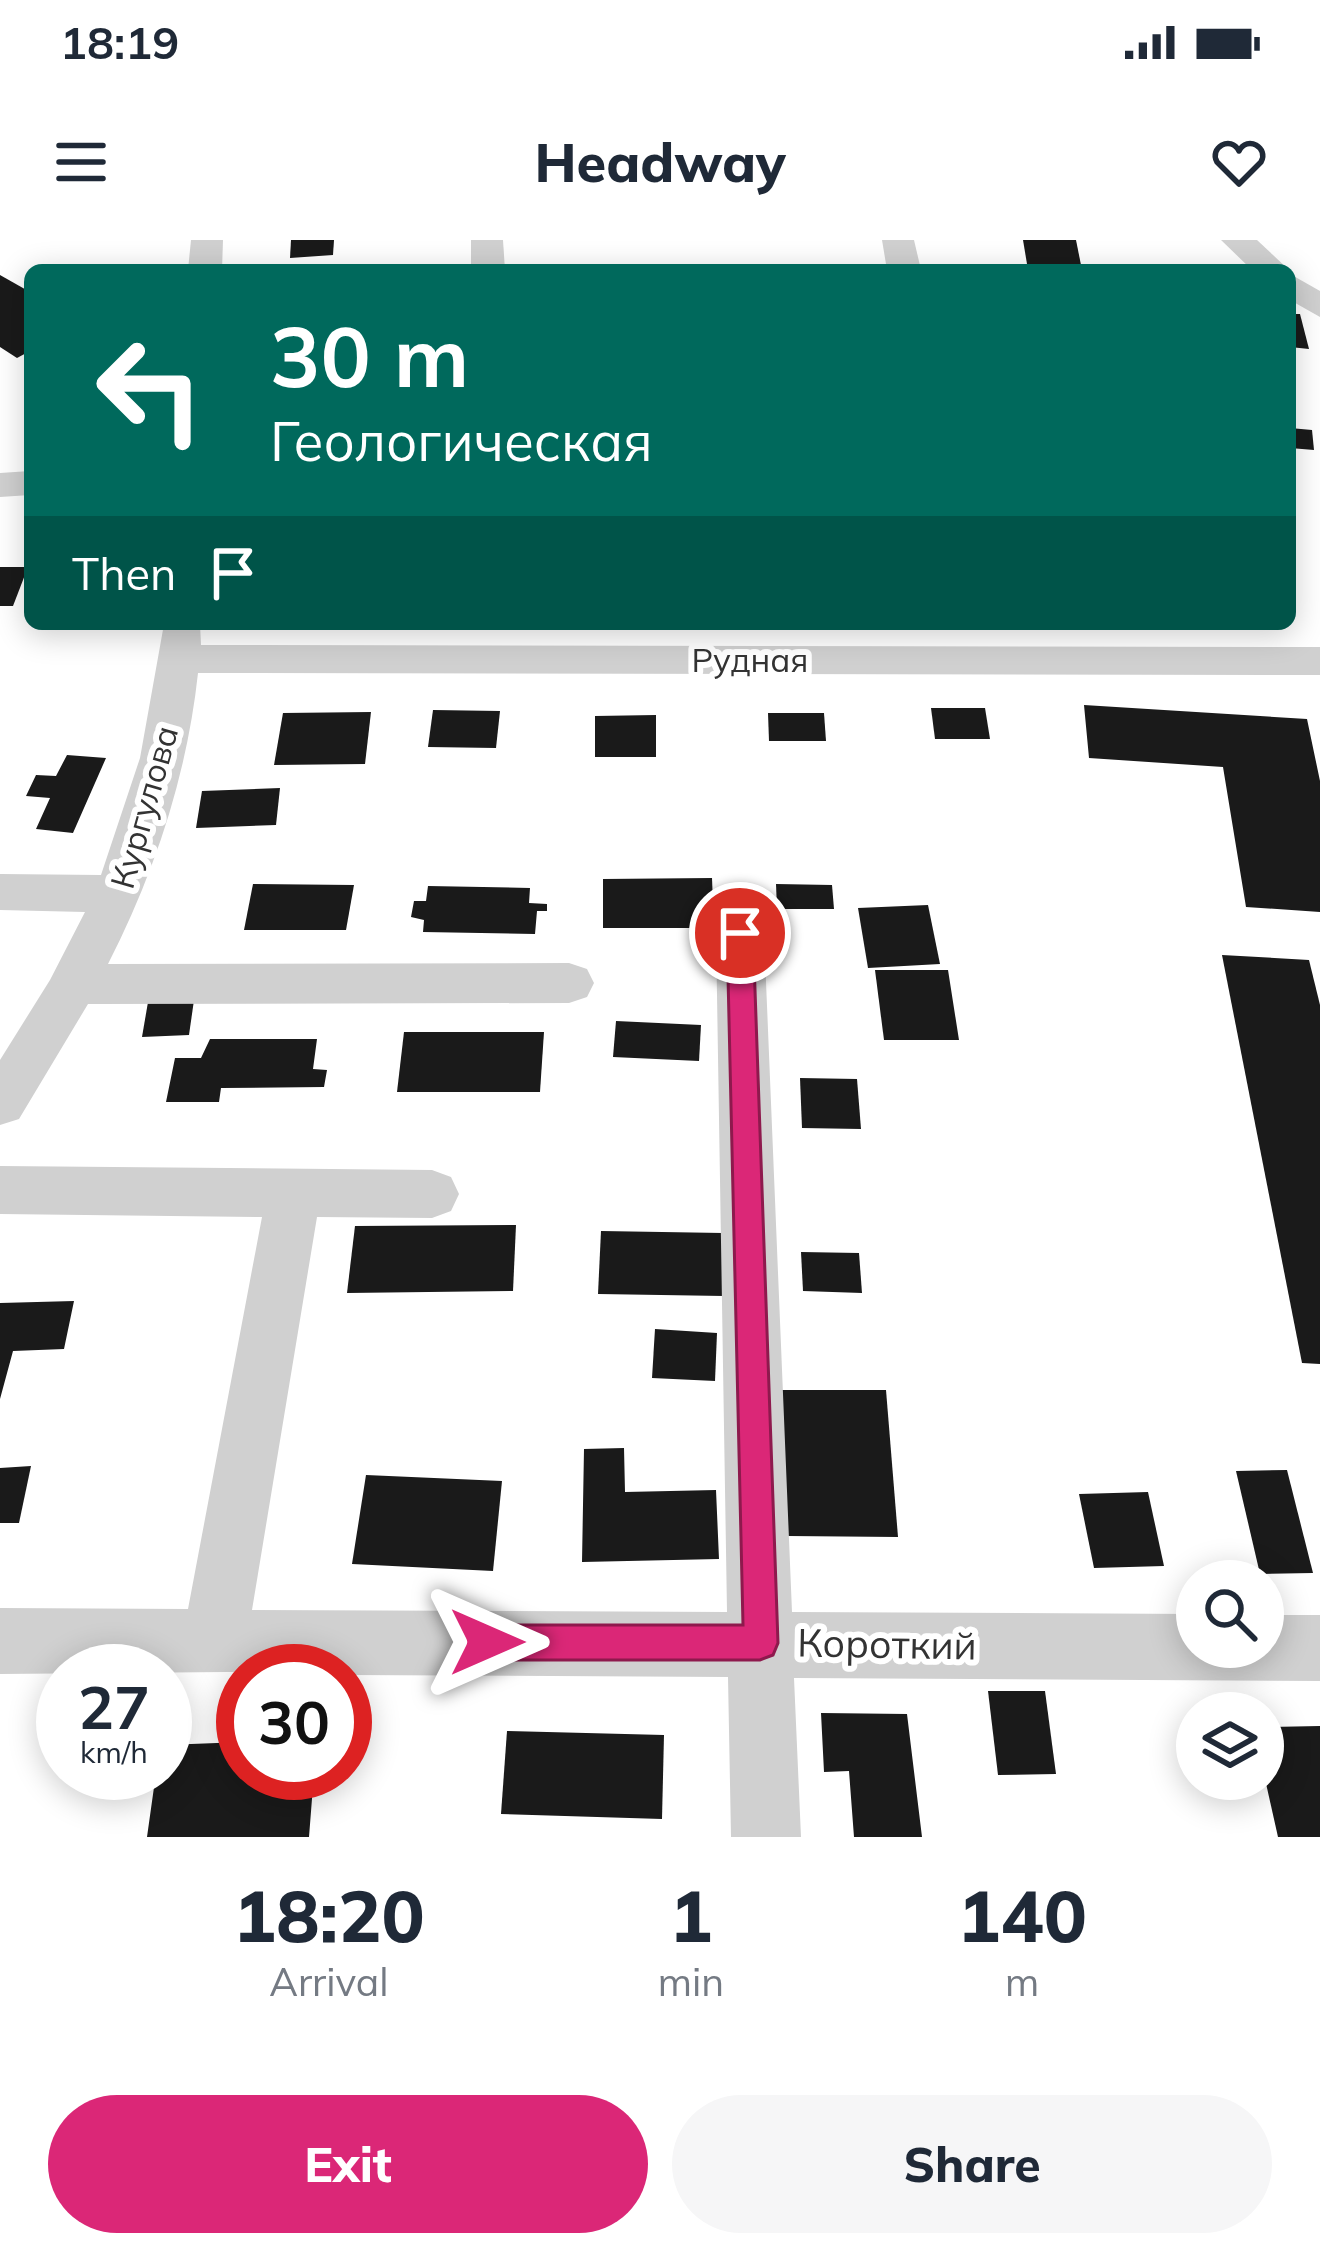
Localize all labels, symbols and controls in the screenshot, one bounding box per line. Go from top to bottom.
text: 18:19 [60,14,179,70]
text: Headway [534,128,786,196]
icon: menu [48,129,114,195]
icon: heart [1206,129,1272,195]
text: 30 m [270,303,469,408]
icon: left [72,312,228,468]
text: Геологическая [270,407,653,475]
icon: arrive [200,540,266,606]
text: Then [72,545,176,601]
street label: Рудная [692,639,809,680]
street label: Кургулова [101,721,186,893]
pin [689,882,791,984]
icon: arrive [707,900,773,966]
map controls [1176,1560,1284,1800]
button: search [1176,1560,1284,1668]
position arrow [424,1579,550,1705]
street label: Короткий [797,1617,977,1670]
speed limit sign: 30 [216,1644,372,1800]
text: 27 [78,1669,150,1744]
button: layers [1176,1692,1284,1800]
text: km/h [80,1733,148,1771]
text: 18:20 [233,1870,425,1960]
text: 1 [669,1870,713,1960]
text: 140 [957,1870,1087,1960]
text: Arrival [269,1957,389,2006]
text: min [658,1957,724,2006]
text: m [1005,1957,1039,2006]
button: Exit [48,2095,648,2233]
button: Share [672,2095,1272,2233]

